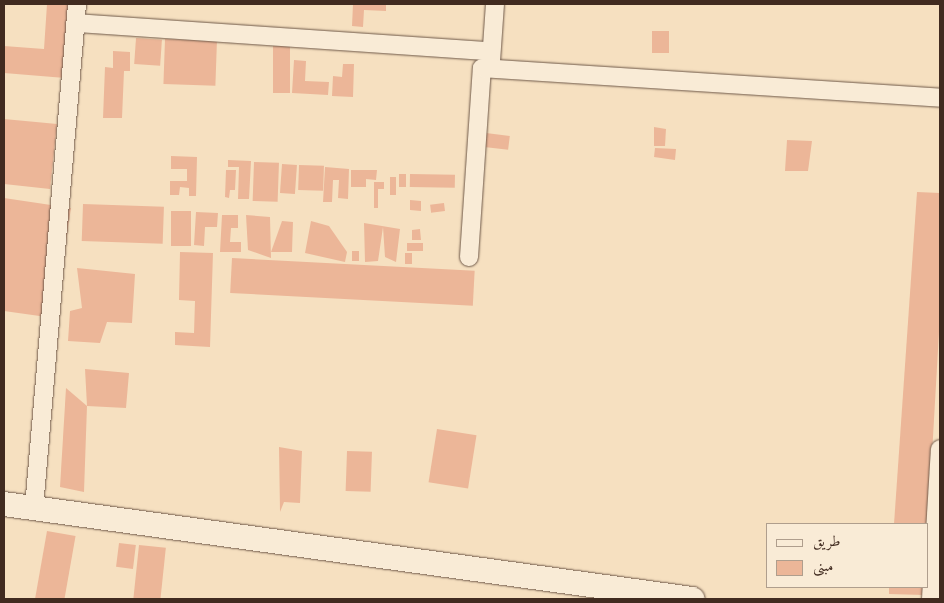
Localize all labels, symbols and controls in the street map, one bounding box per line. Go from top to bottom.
legend [766,523,929,588]
text: طريق [813,532,840,550]
text: مبنى [813,557,833,575]

